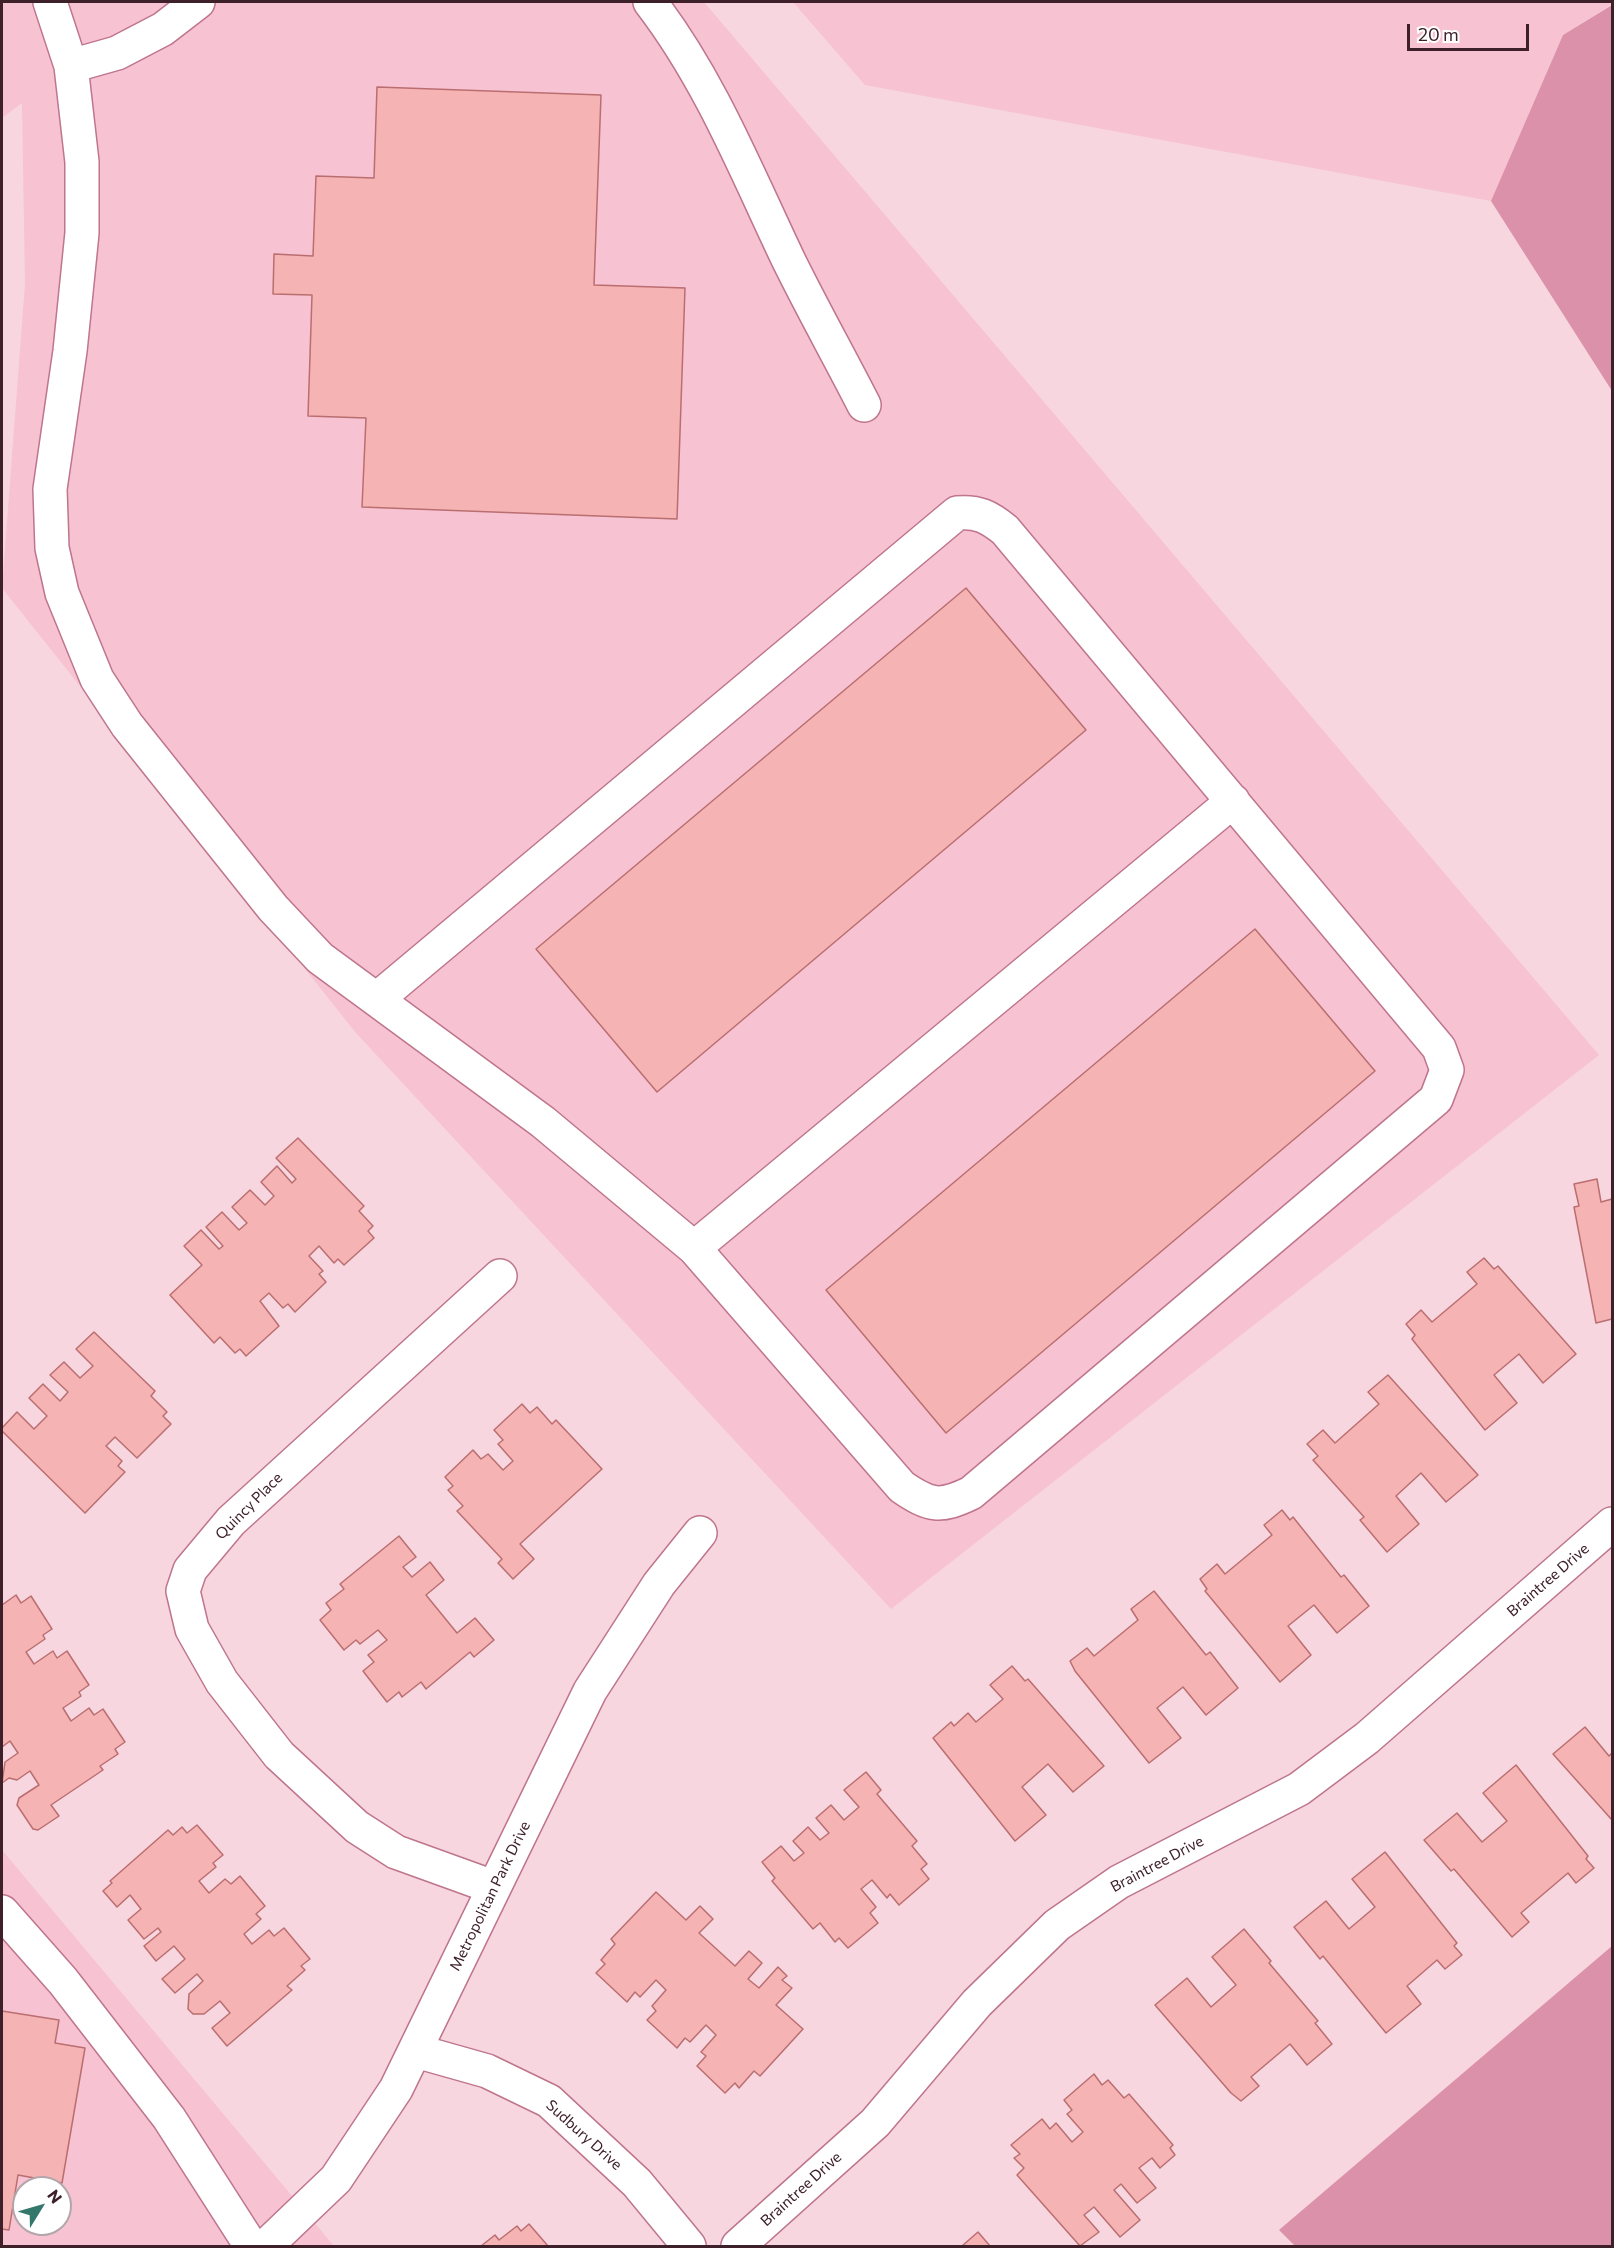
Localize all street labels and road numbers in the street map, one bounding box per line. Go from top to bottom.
street label: Quincy Place [212,1469,286,1543]
street label: Braintree Drive [1503,1540,1593,1620]
street label: Metropolitan Park Drive [446,1818,534,1974]
street label: Braintree Drive [1107,1832,1207,1896]
street label: Sudbury Drive [542,2096,626,2174]
street label: Braintree Drive [757,2148,845,2230]

